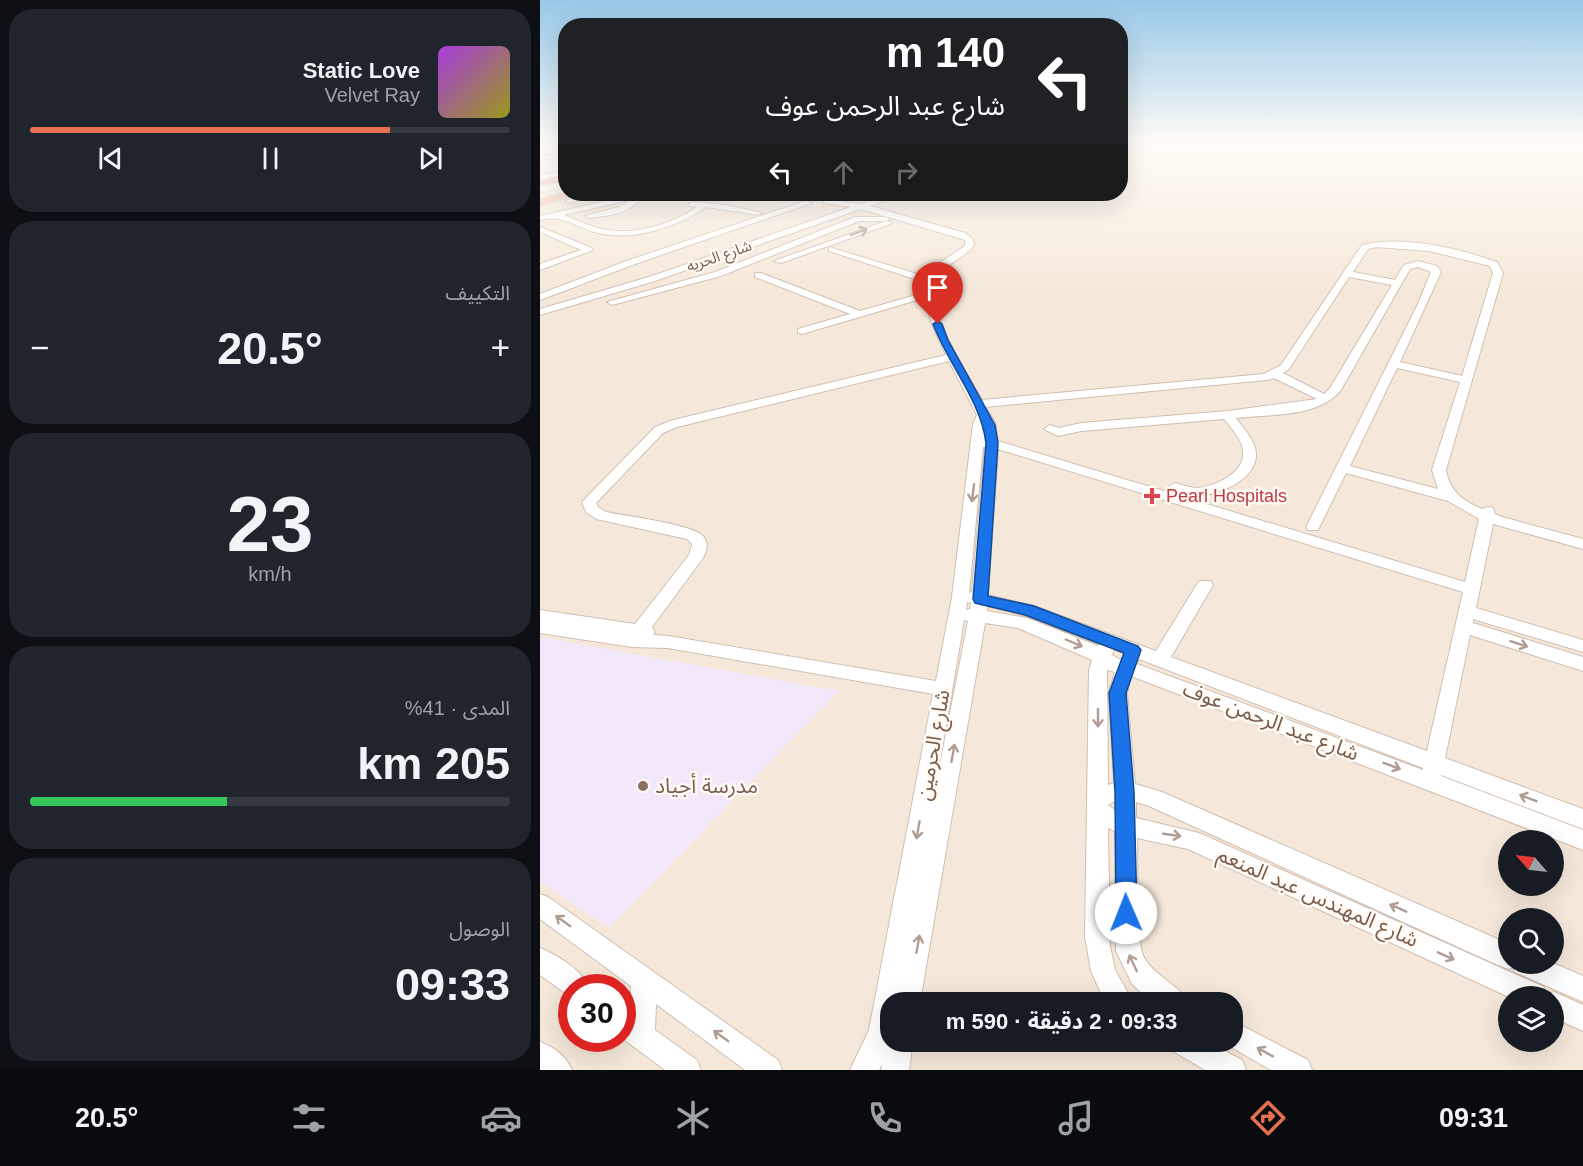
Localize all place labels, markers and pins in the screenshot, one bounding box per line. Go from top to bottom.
pin [912,262,963,324]
place label: Pearl Hospitals [1166,486,1287,506]
marker: Pearl Hospitals [1143,487,1161,505]
place label: مدرسة أجياد [655,773,758,798]
marker: مدرسة أجياد [636,779,650,793]

